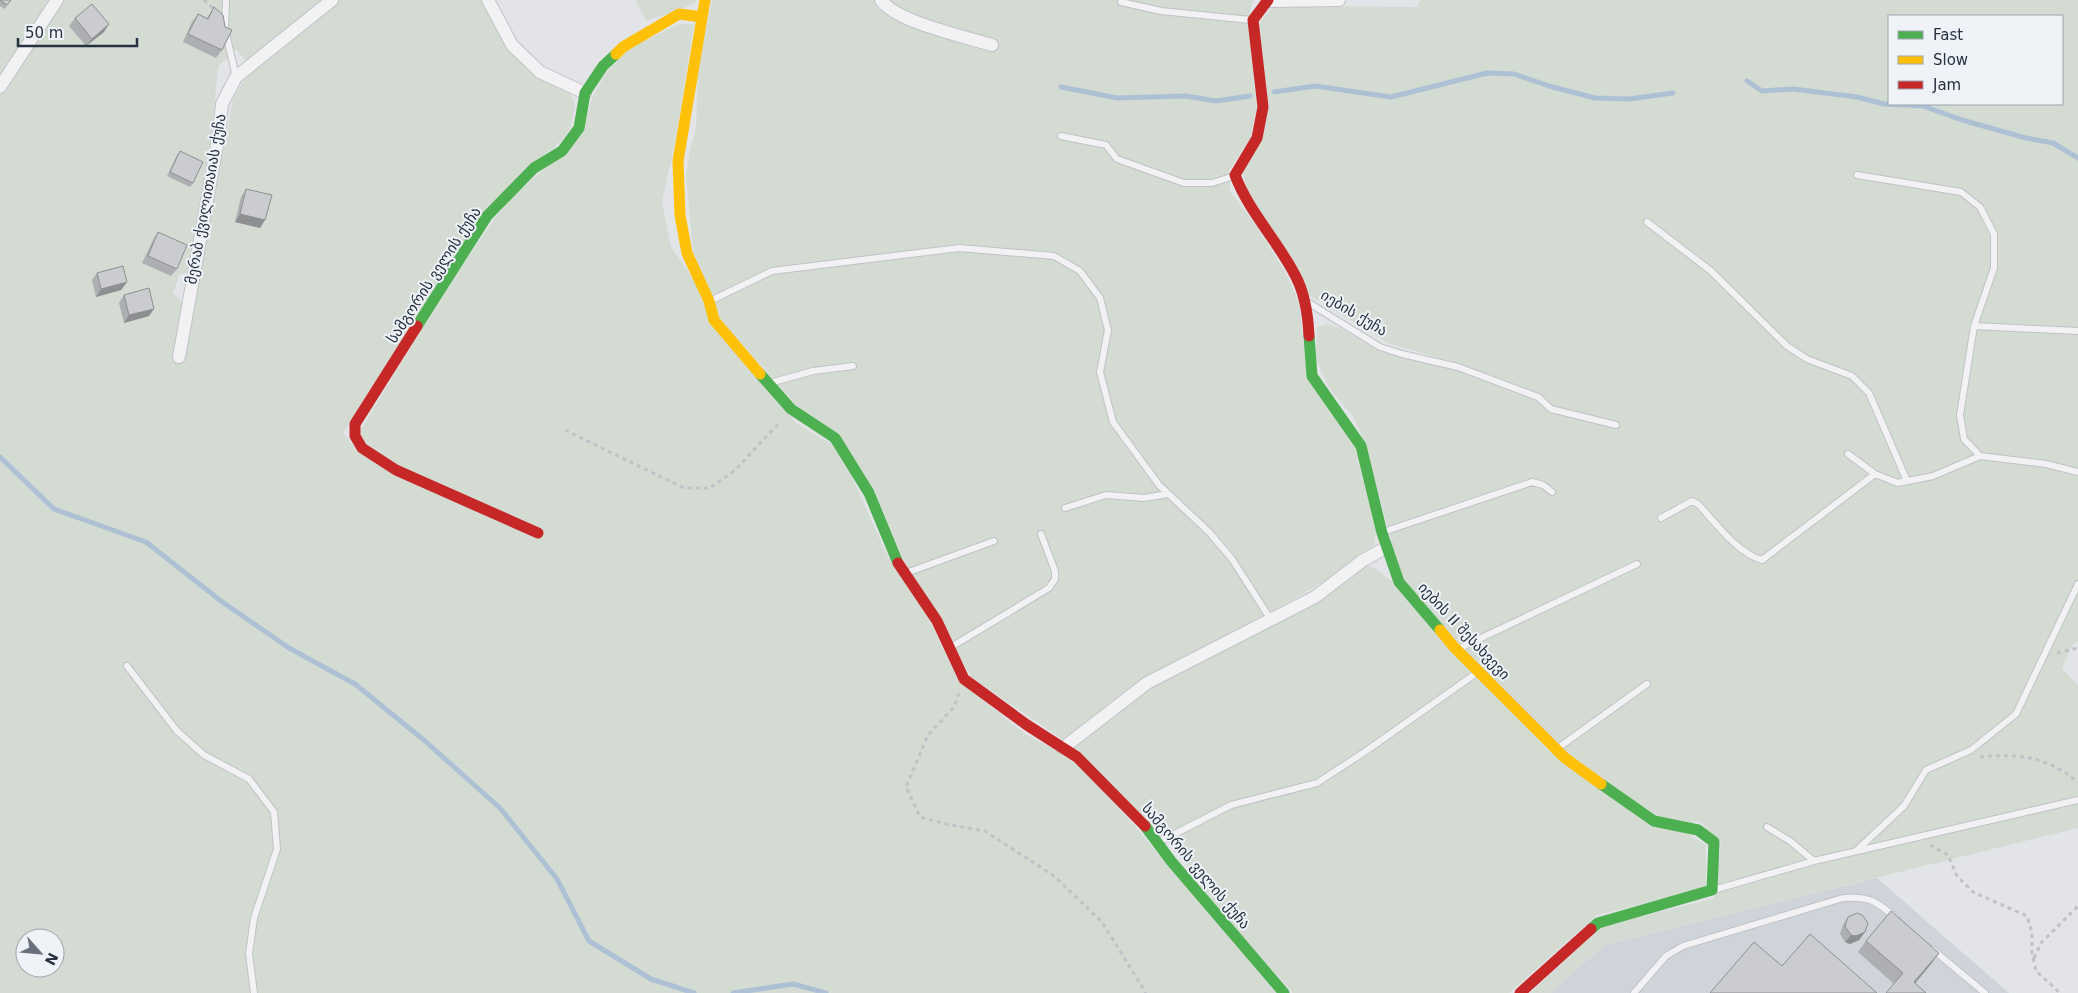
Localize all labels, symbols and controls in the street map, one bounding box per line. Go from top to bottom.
scale bar [18,15,136,47]
legend [1888,15,2063,105]
text: 50 m [25,24,63,42]
text: Fast [1933,26,1963,44]
text: Slow [1933,51,1968,69]
text: Jam [1932,76,1961,94]
street label: მერაბ ქვილითაიას ქუჩა [182,112,230,286]
street label: სამგორის ველის ქუჩა [383,204,485,346]
street label: იების ქუჩა [1317,286,1391,340]
street label: იების II შესახვევი [1414,579,1514,684]
street label: სამგორის ველის ქუჩა [1138,799,1254,933]
north arrow [15,928,65,978]
text: N [42,950,61,968]

